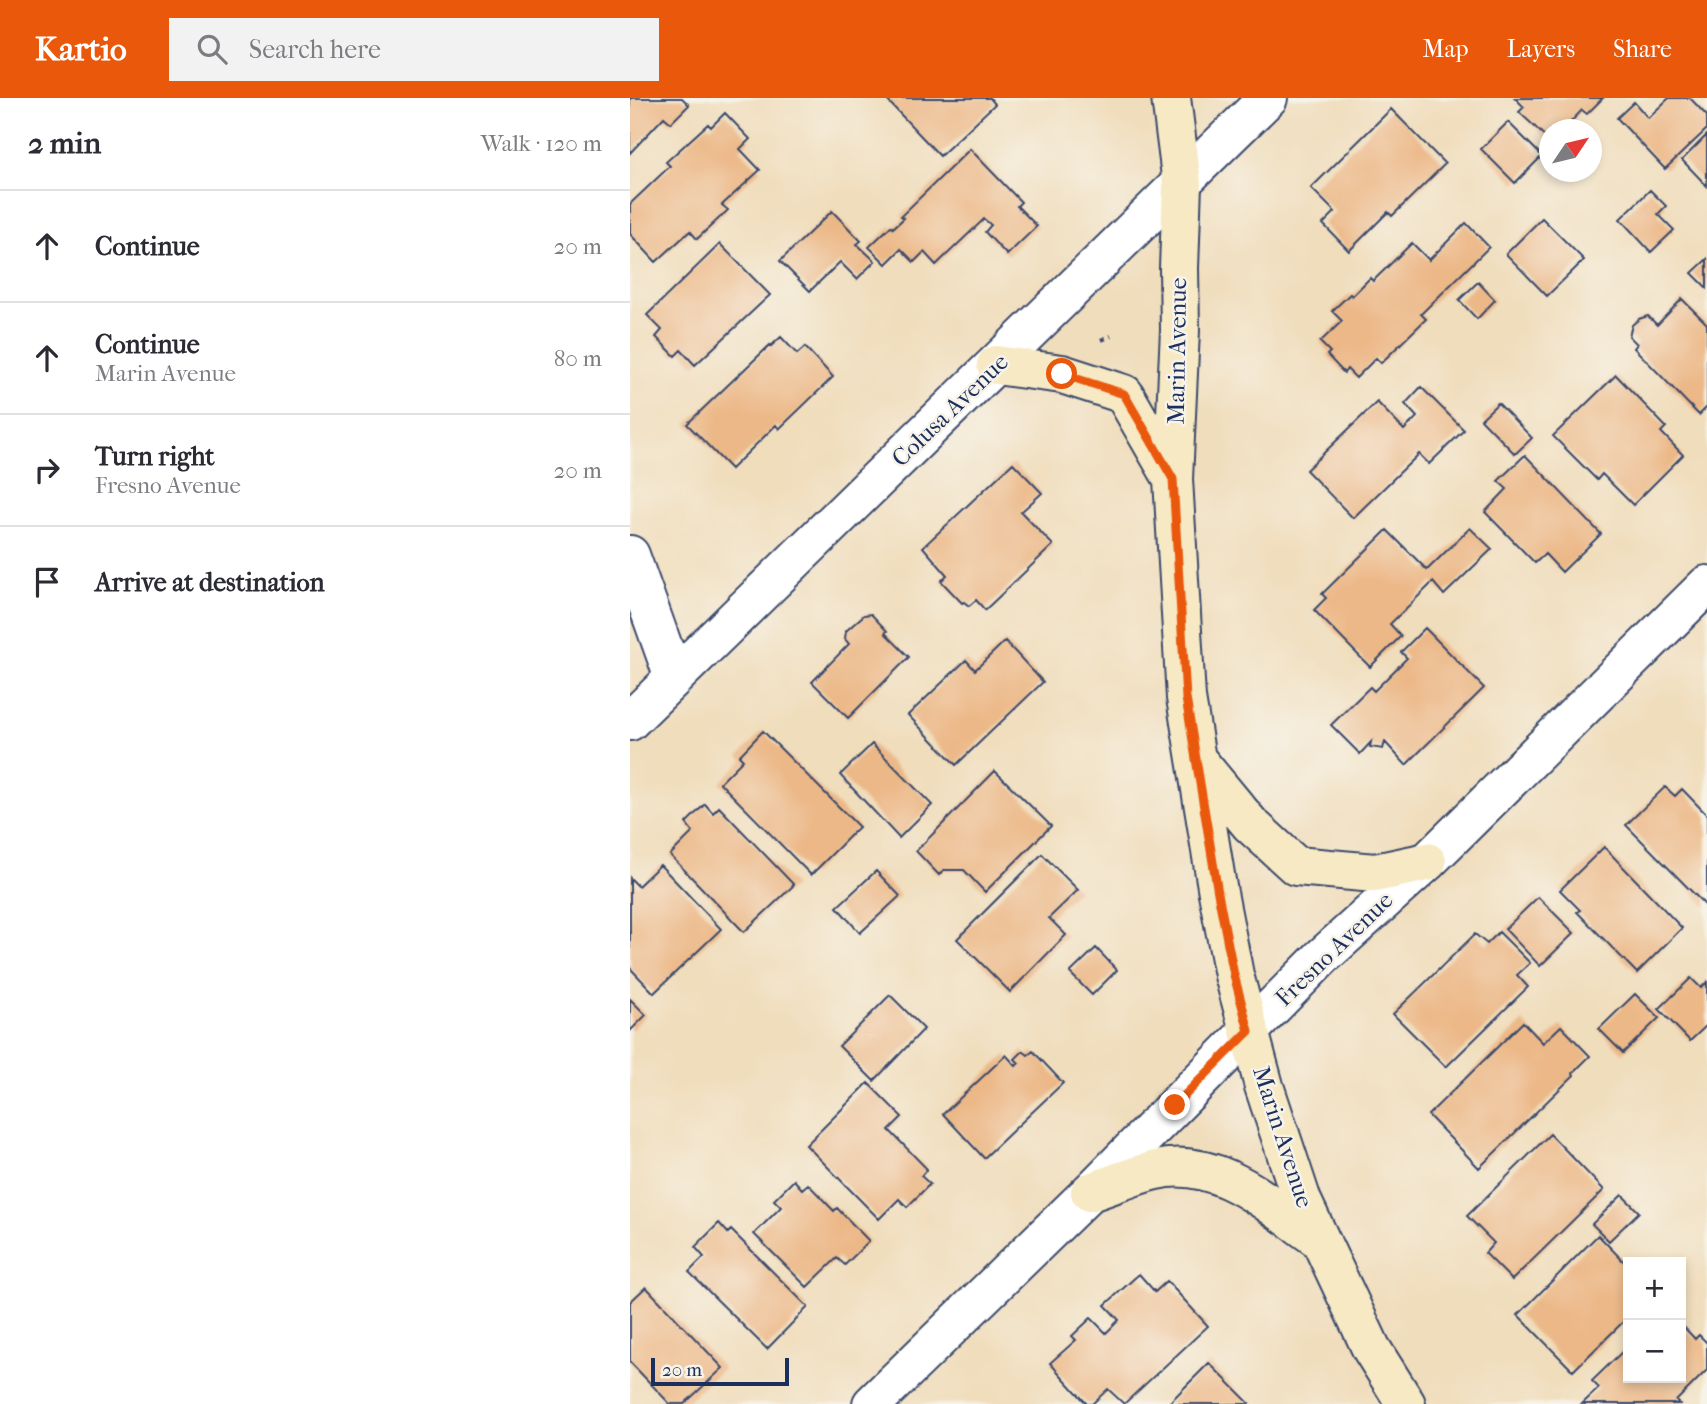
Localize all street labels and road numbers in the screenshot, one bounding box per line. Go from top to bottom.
street label: Marin Avenue [1162,277,1192,425]
street label: Colusa Avenue [886,347,1014,472]
street label: Fresno Avenue [1270,886,1399,1012]
street label: Marin Avenue [1247,1063,1319,1211]

